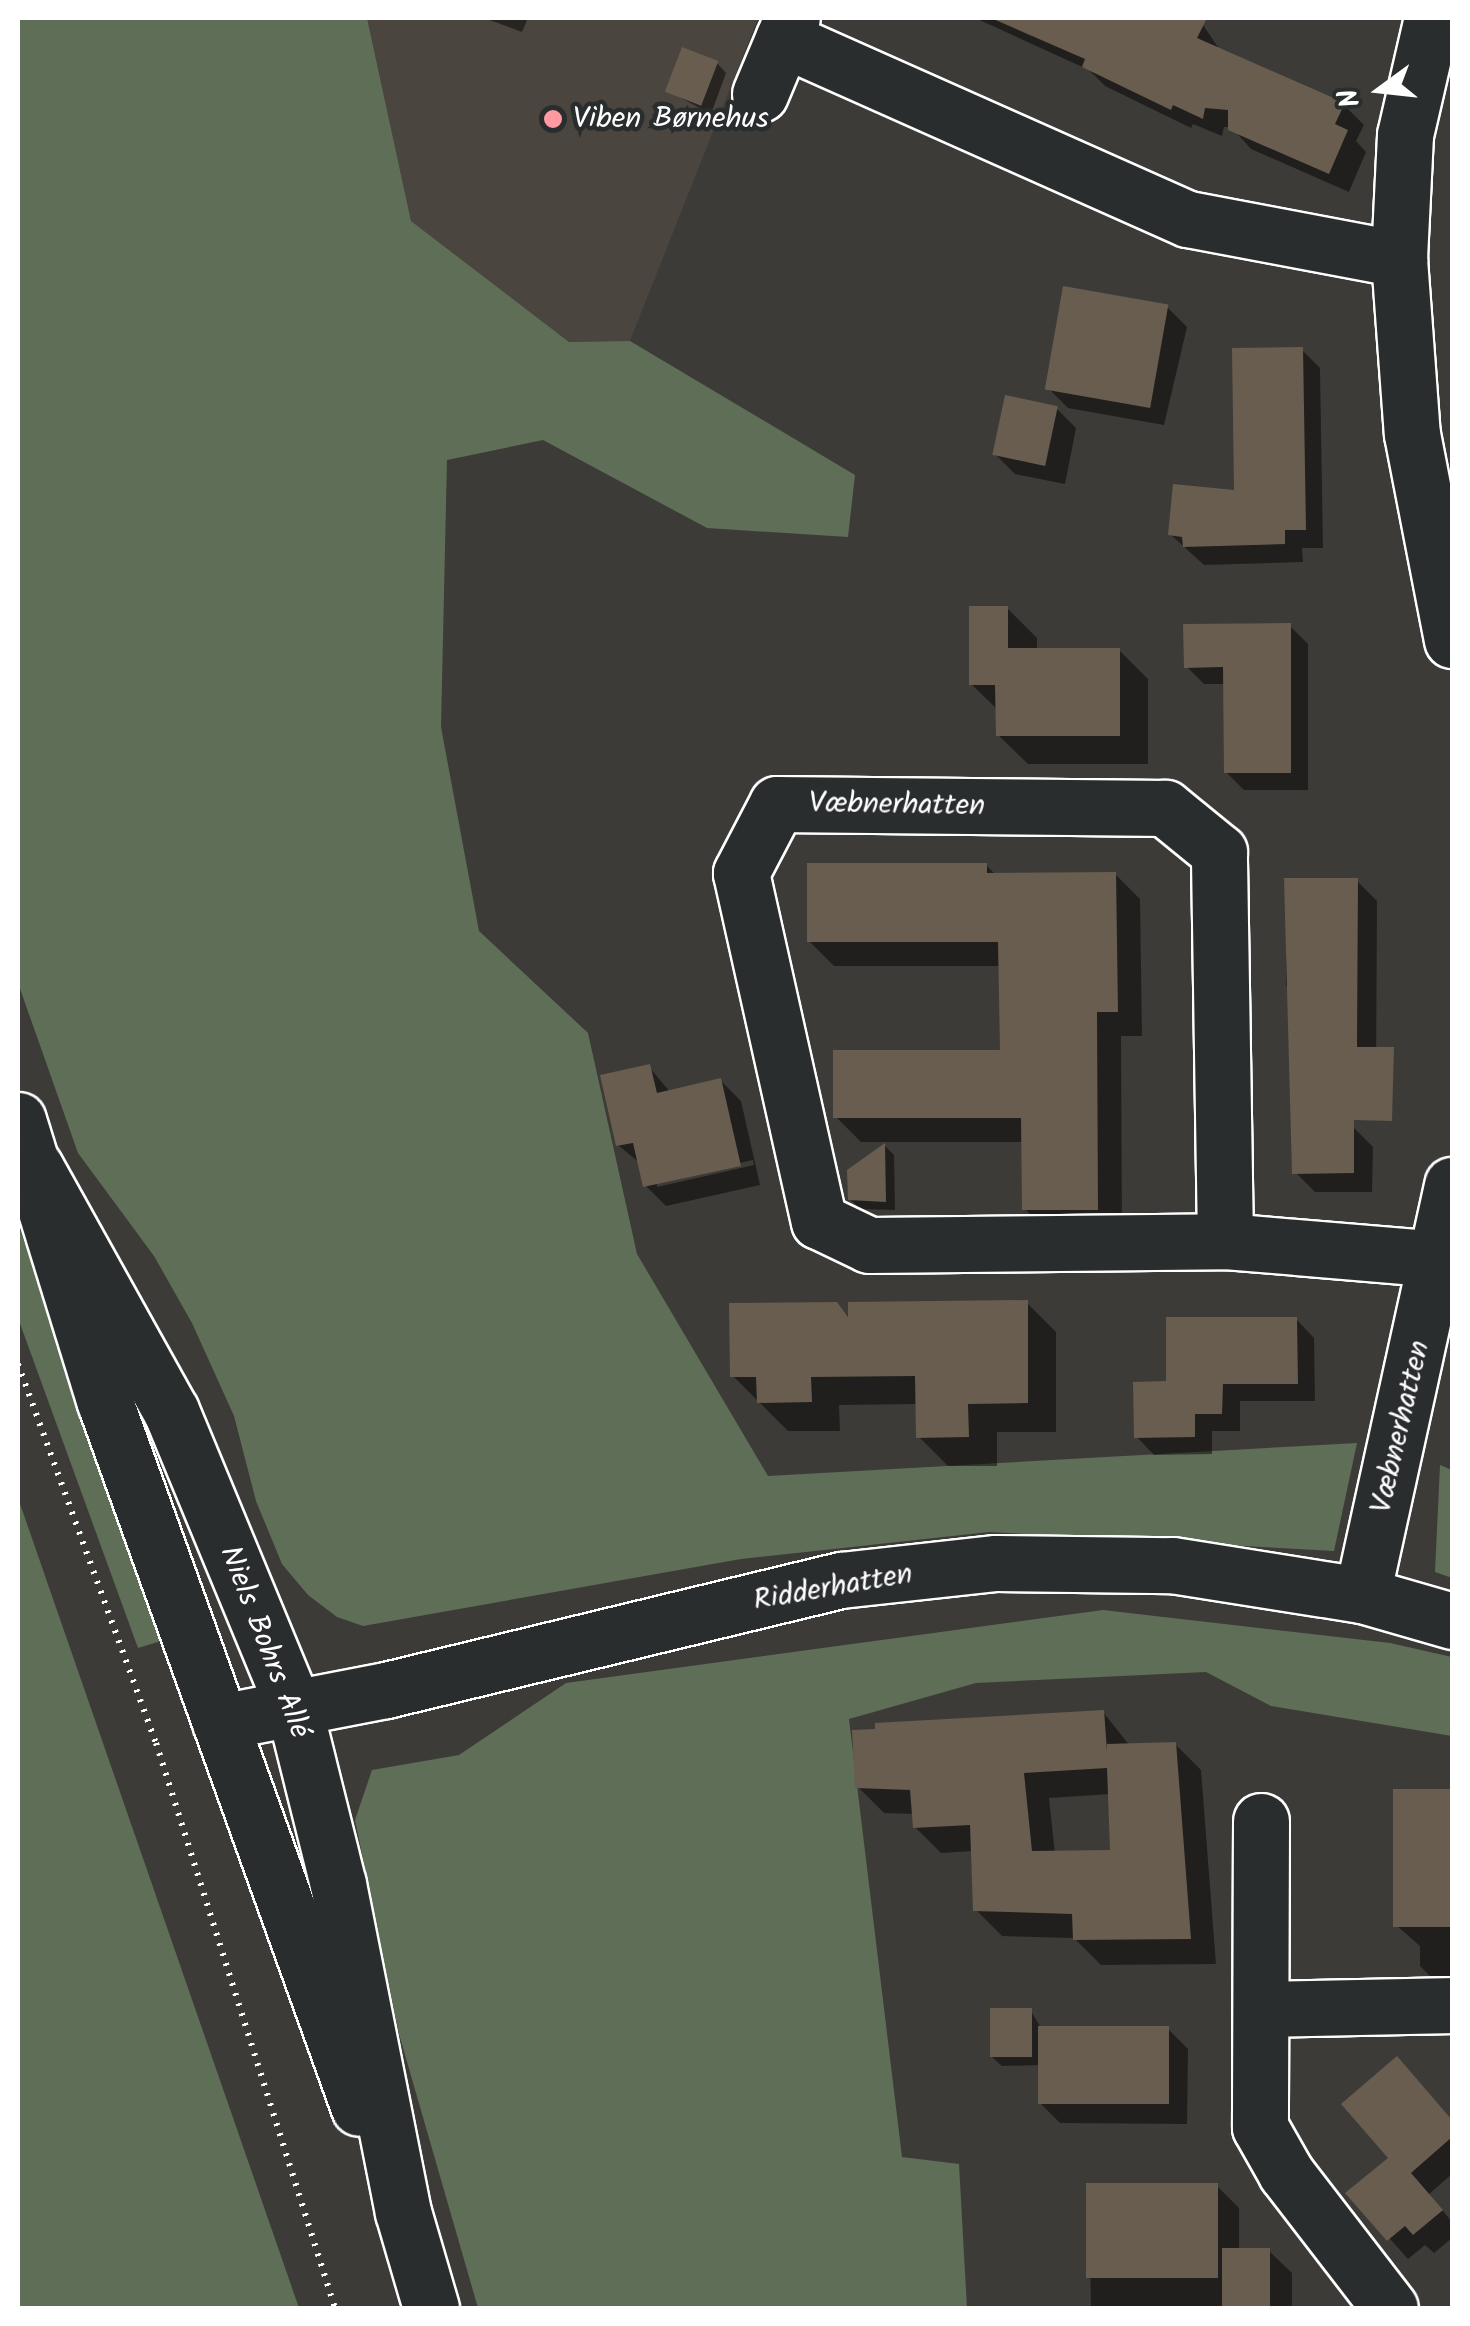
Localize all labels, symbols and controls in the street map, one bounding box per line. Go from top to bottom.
north arrow [1330,40,1430,140]
text: N [1327,84,1375,112]
place label: Viben Børnehus [573,101,769,137]
marker: Viben Børnehus [542,108,564,130]
street label: Væbnerhatten [809,785,985,825]
street label: Væbnerhatten [1364,1337,1438,1517]
street label: Niels Bohrs Allé [211,1541,317,1743]
street label: Ridderhatten [751,1556,915,1620]

